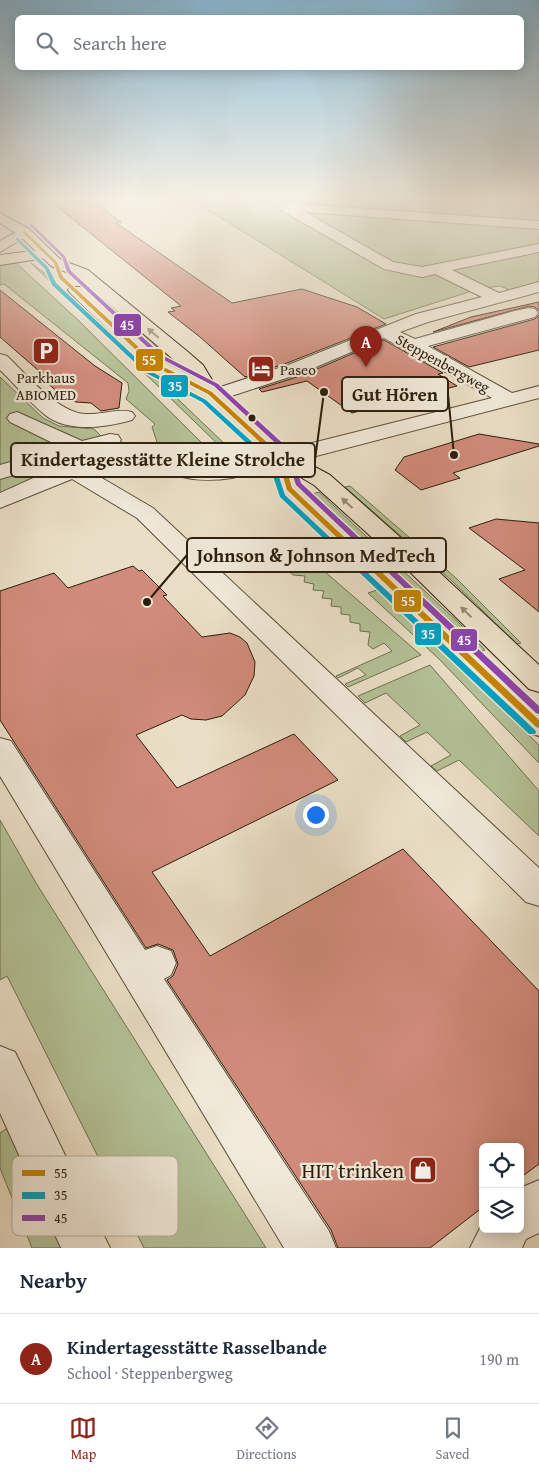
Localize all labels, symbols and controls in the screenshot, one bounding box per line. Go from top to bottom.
search box [15,15,524,70]
icon: search [33,29,61,57]
text: Search here [73,29,167,57]
line badge: 45 [113,313,142,337]
text: 45 [120,315,134,335]
pin: A [350,326,382,367]
one-way arrow [147,328,160,339]
street label: Steppenbergweg [392,328,494,398]
parking icon: Parkhaus ABIOMED [31,336,61,366]
line badge: 55 [135,348,164,372]
text: 55 [142,350,156,370]
hotel icon: Paseo [246,354,276,384]
place label: Paseo [280,359,316,380]
place label: Parkhaus ABIOMED [16,367,76,405]
line badge: 35 [160,374,189,398]
text: 35 [168,376,182,396]
callout: Gut Hören [342,377,448,411]
text: Gut Hören [352,380,439,408]
unlabelled marker [247,413,257,423]
callout: Kindertagesstätte Kleine Strolche [11,443,315,477]
text: Kindertagesstätte Kleine Strolche [21,445,305,473]
one-way arrow [340,497,353,508]
callout: Johnson & Johnson MedTech [187,538,446,572]
text: Johnson & Johnson MedTech [193,541,436,569]
line badge: 55 [393,589,422,613]
text: 55 [401,591,415,611]
one-way arrow [461,606,473,618]
line badge: 35 [414,622,442,646]
text: 35 [421,624,435,644]
line badge: 45 [450,628,478,652]
text: 45 [457,630,471,650]
your location [303,802,329,828]
map controls [479,1143,524,1233]
button: locate [479,1143,524,1188]
place label: HIT trinken [302,1155,404,1186]
shop icon: HIT trinken [408,1155,438,1185]
legend [12,1156,178,1236]
text: 55 [54,1163,67,1183]
text: 35 [54,1185,67,1205]
button: layers [479,1188,524,1233]
text: 45 [54,1208,67,1228]
text: Nearby [20,1265,87,1296]
text: Kindertagesstätte Rasselbande [67,1333,327,1361]
text: A [31,1347,41,1371]
text: 190 m [479,1347,519,1371]
text: School · Steppenbergweg [67,1361,233,1385]
tab: Map [69,1414,97,1464]
tab: Directions [236,1414,297,1464]
tab: Saved [436,1414,470,1464]

